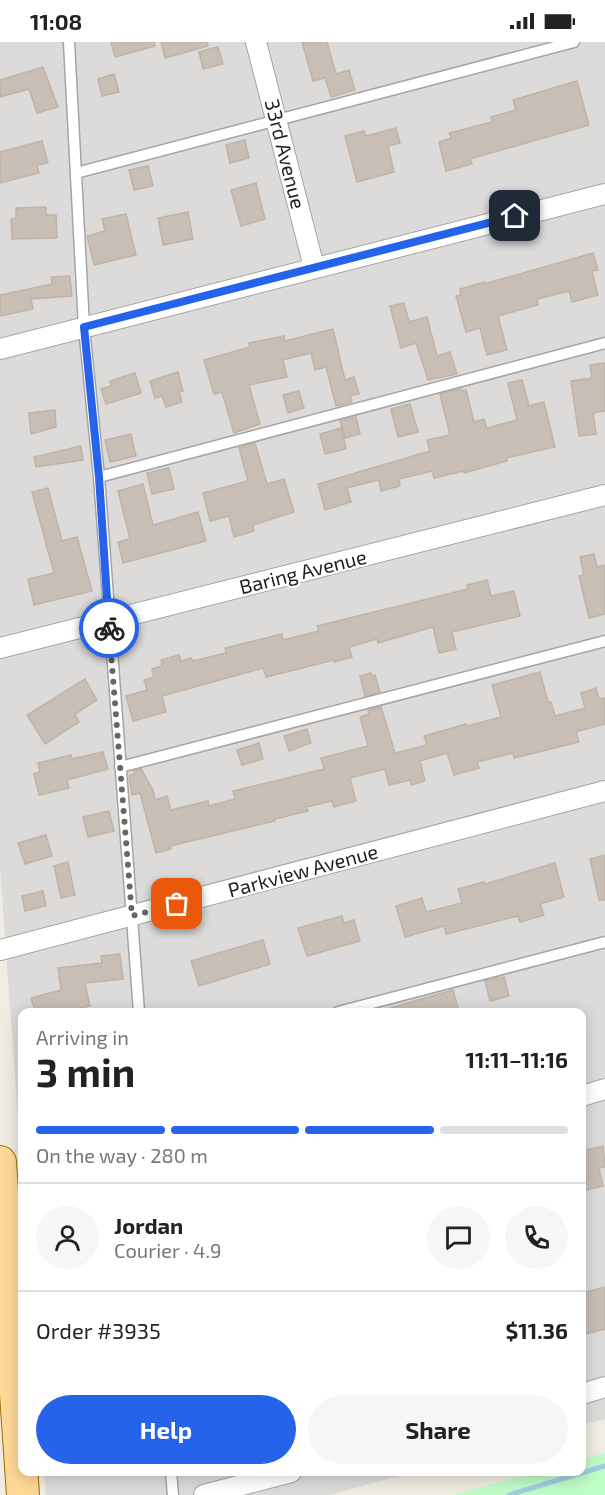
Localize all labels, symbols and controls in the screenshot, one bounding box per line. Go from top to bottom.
text: 11:08 [30,8,82,34]
street label: 33rd Avenue [261,96,311,211]
pin [489,190,540,241]
icon: home [498,199,531,232]
street label: Baring Avenue [237,544,369,598]
courier [79,598,139,658]
icon: bike [93,612,126,645]
street label: Parkview Avenue [225,838,380,902]
pin [151,878,202,929]
icon: bag [160,887,193,920]
text: Arriving in [36,1025,129,1049]
text: 11:11–11:16 [466,1046,568,1072]
text: 3 min [36,1048,135,1095]
text: On the way · 280 m [36,1143,208,1167]
button: person [36,1206,99,1269]
button: chat [427,1206,490,1269]
button: phone [505,1206,568,1269]
text: Jordan [114,1212,183,1238]
text: Courier · 4.9 [114,1238,221,1262]
text: Order #3935 [36,1317,161,1343]
text: $11.36 [505,1317,568,1343]
button: Help [36,1395,296,1464]
button: Share [308,1395,568,1464]

